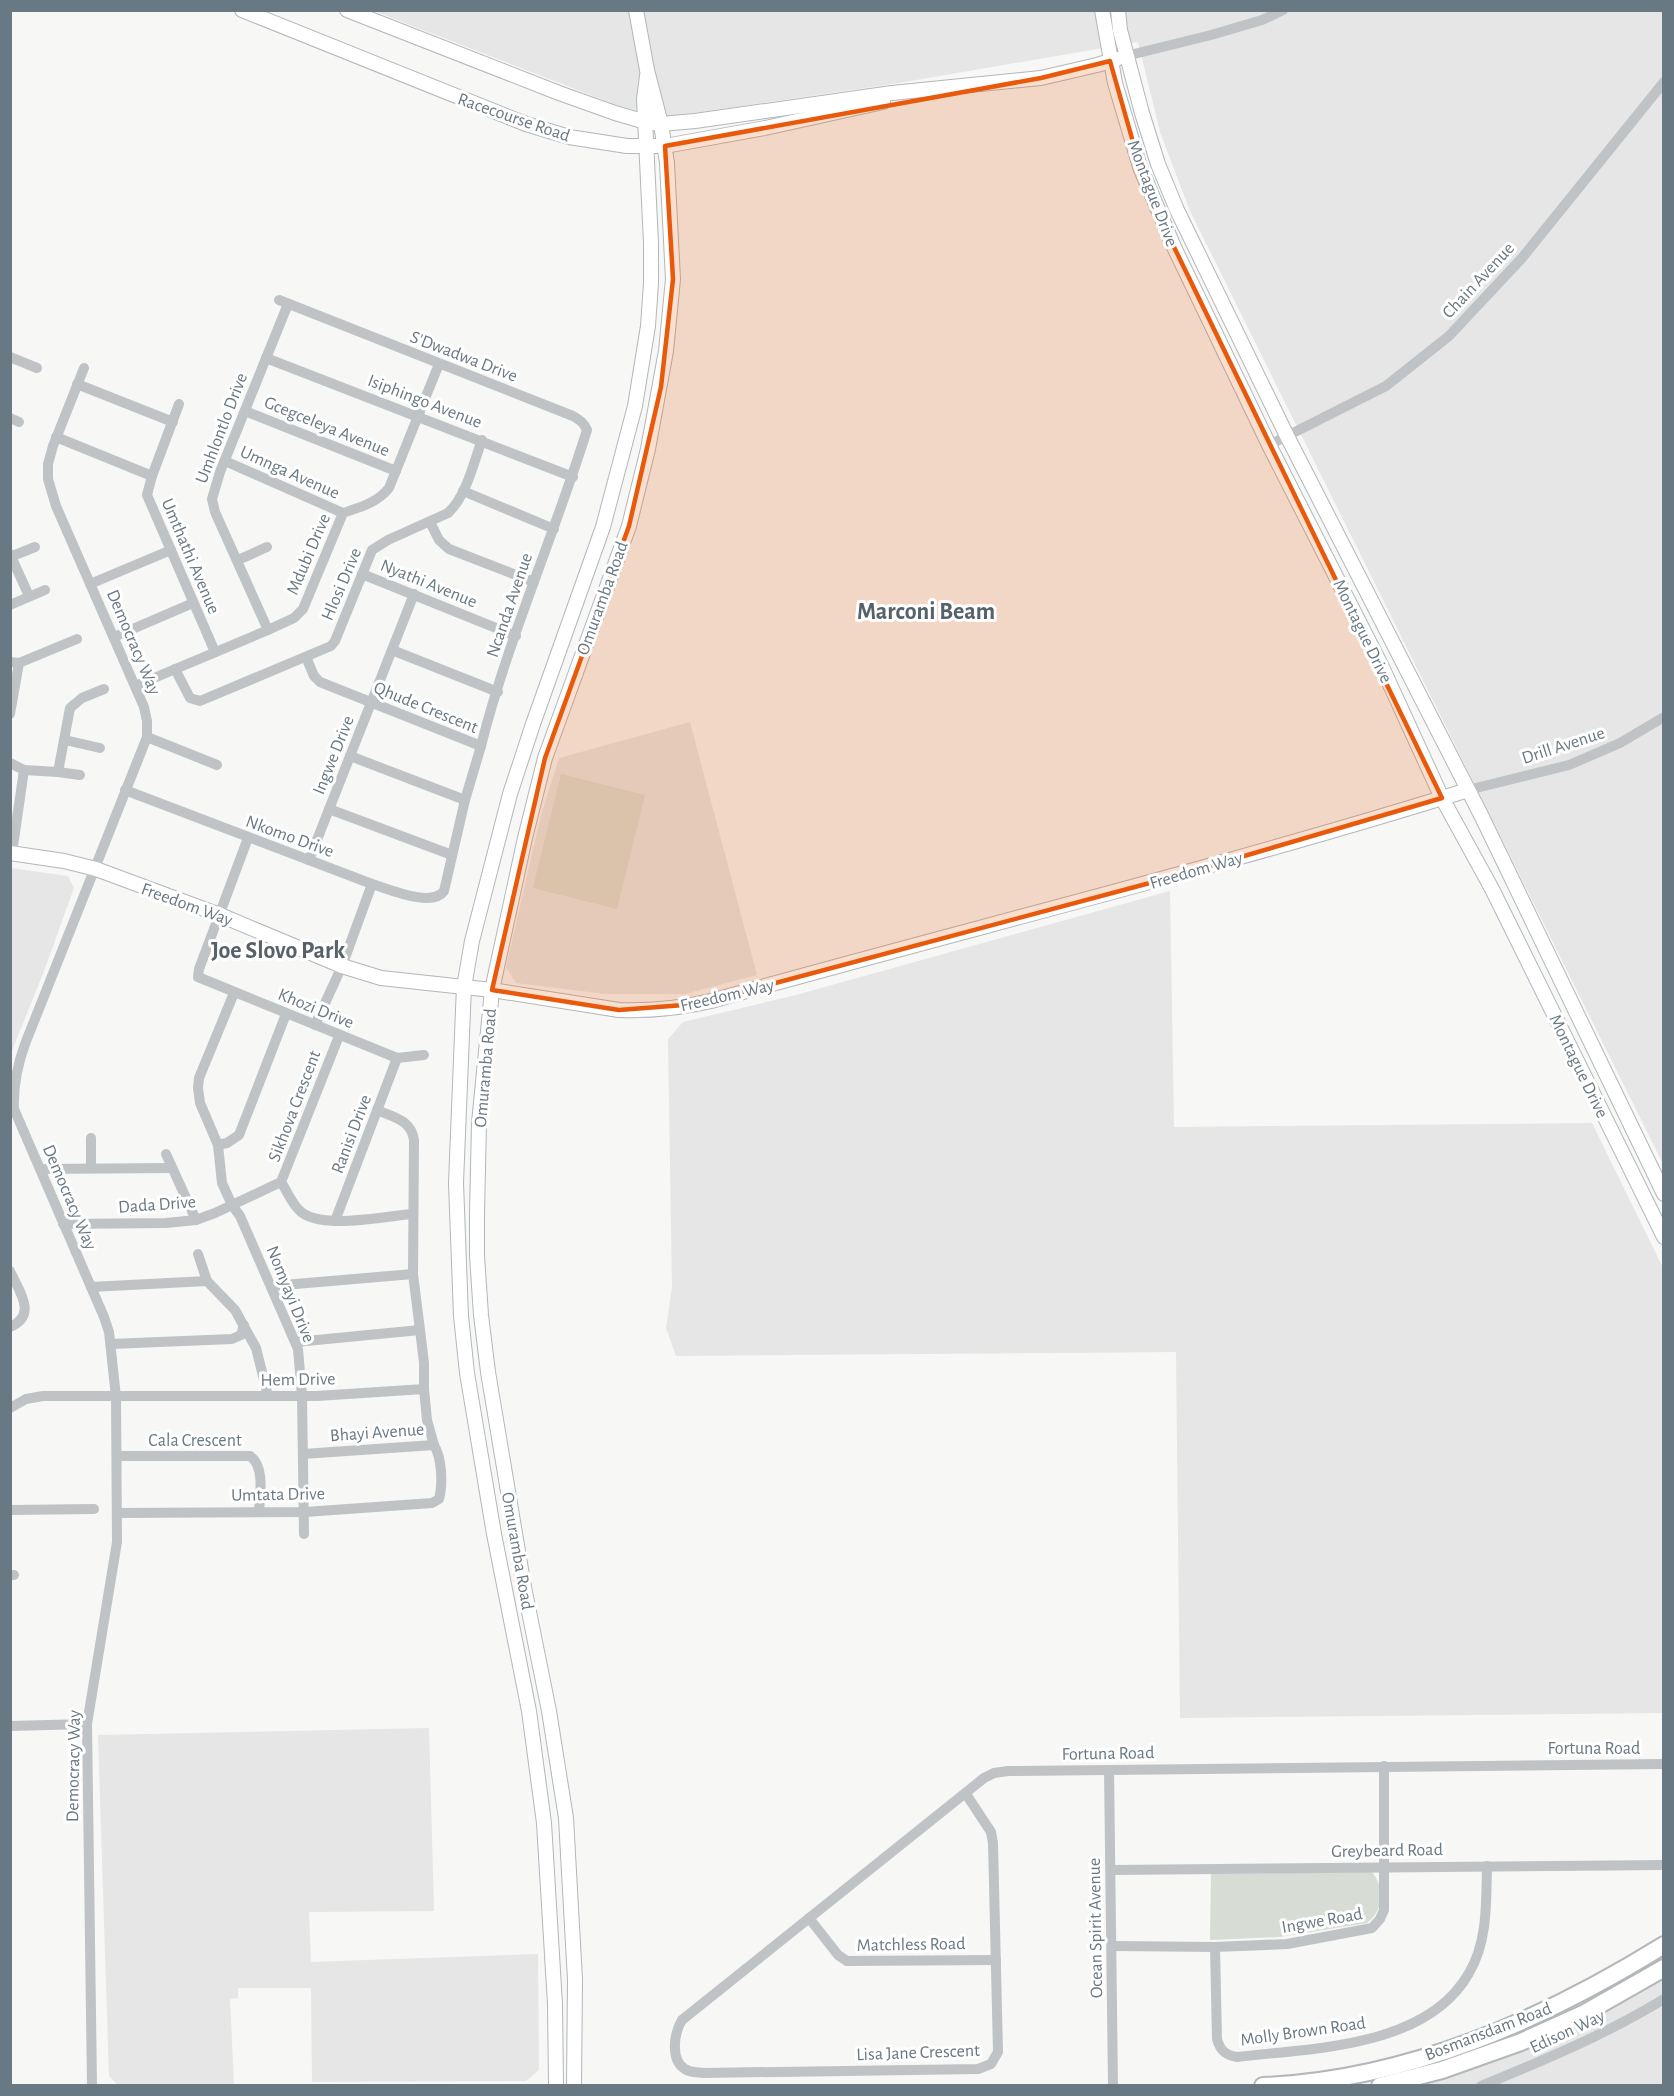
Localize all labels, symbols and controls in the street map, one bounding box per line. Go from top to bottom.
street label: Racecourse Road [455,90,572,146]
street label: Montague Drive [1124,138,1181,249]
street label: Chain Avenue [1439,239,1518,322]
street label: S'Dwadwa Drive [408,328,520,386]
street label: Umhlontlo Drive [193,371,251,486]
street label: Isiphingo Avenue [365,372,484,432]
street label: Gcegceleya Avenue [261,394,392,460]
street label: Umnga Avenue [237,443,342,503]
street label: Umthathi Avenue [158,496,223,617]
street label: Mdubi Drive [284,511,334,598]
street label: Omuramba Road [574,539,632,657]
street label: Hlosi Drive [319,545,365,623]
street label: Ncanda Avenue [484,551,536,660]
street label: Nyathi Avenue [378,556,479,611]
street label: Montague Drive [1329,577,1395,686]
street label: Democracy Way [103,587,163,698]
district label: Marconi Beam [857,600,995,624]
street label: Qhude Crescent [371,679,481,737]
street label: Ingwe Drive [310,713,358,797]
street label: Drill Avenue [1520,724,1607,768]
street label: Nkomo Drive [243,813,336,861]
street label: Freedom Way [1148,849,1245,893]
street label: Freedom Way [139,880,235,930]
district label: Joe Slovo Park [211,939,345,963]
street label: Freedom Way [679,976,776,1016]
street label: Khozi Drive [275,986,356,1032]
street label: Omuramba Road [472,1008,500,1128]
street label: Montague Drive [1545,1012,1611,1121]
street label: Sikhova Crescent [265,1048,325,1164]
street label: Ranisi Drive [329,1092,375,1176]
street label: Democracy Way [39,1142,99,1253]
street label: Dada Drive [118,1193,197,1217]
street label: Nomyayi Drive [263,1243,318,1345]
street label: Hem Drive [260,1370,336,1390]
street label: Bhayi Avenue [329,1421,425,1445]
street label: Cala Crescent [148,1432,242,1450]
street label: Umtata Drive [231,1485,325,1505]
street label: Omuramba Road [498,1491,536,1612]
street label: Democracy Way [64,1709,84,1822]
street label: Fortuna Road [1548,1740,1640,1758]
street label: Fortuna Road [1061,1744,1155,1764]
street label: Greybeard Road [1331,1841,1443,1861]
street label: Ocean Spirit Avenue [1086,1858,1106,1998]
street label: Ingwe Road [1280,1905,1364,1937]
street label: Matchless Road [856,1935,966,1955]
street label: Bosmansdam Road [1423,2000,1554,2064]
street label: Edison Way [1527,2007,1608,2057]
street label: Molly Brown Road [1239,2014,1367,2050]
street label: Lisa Jane Crescent [856,2042,980,2064]

